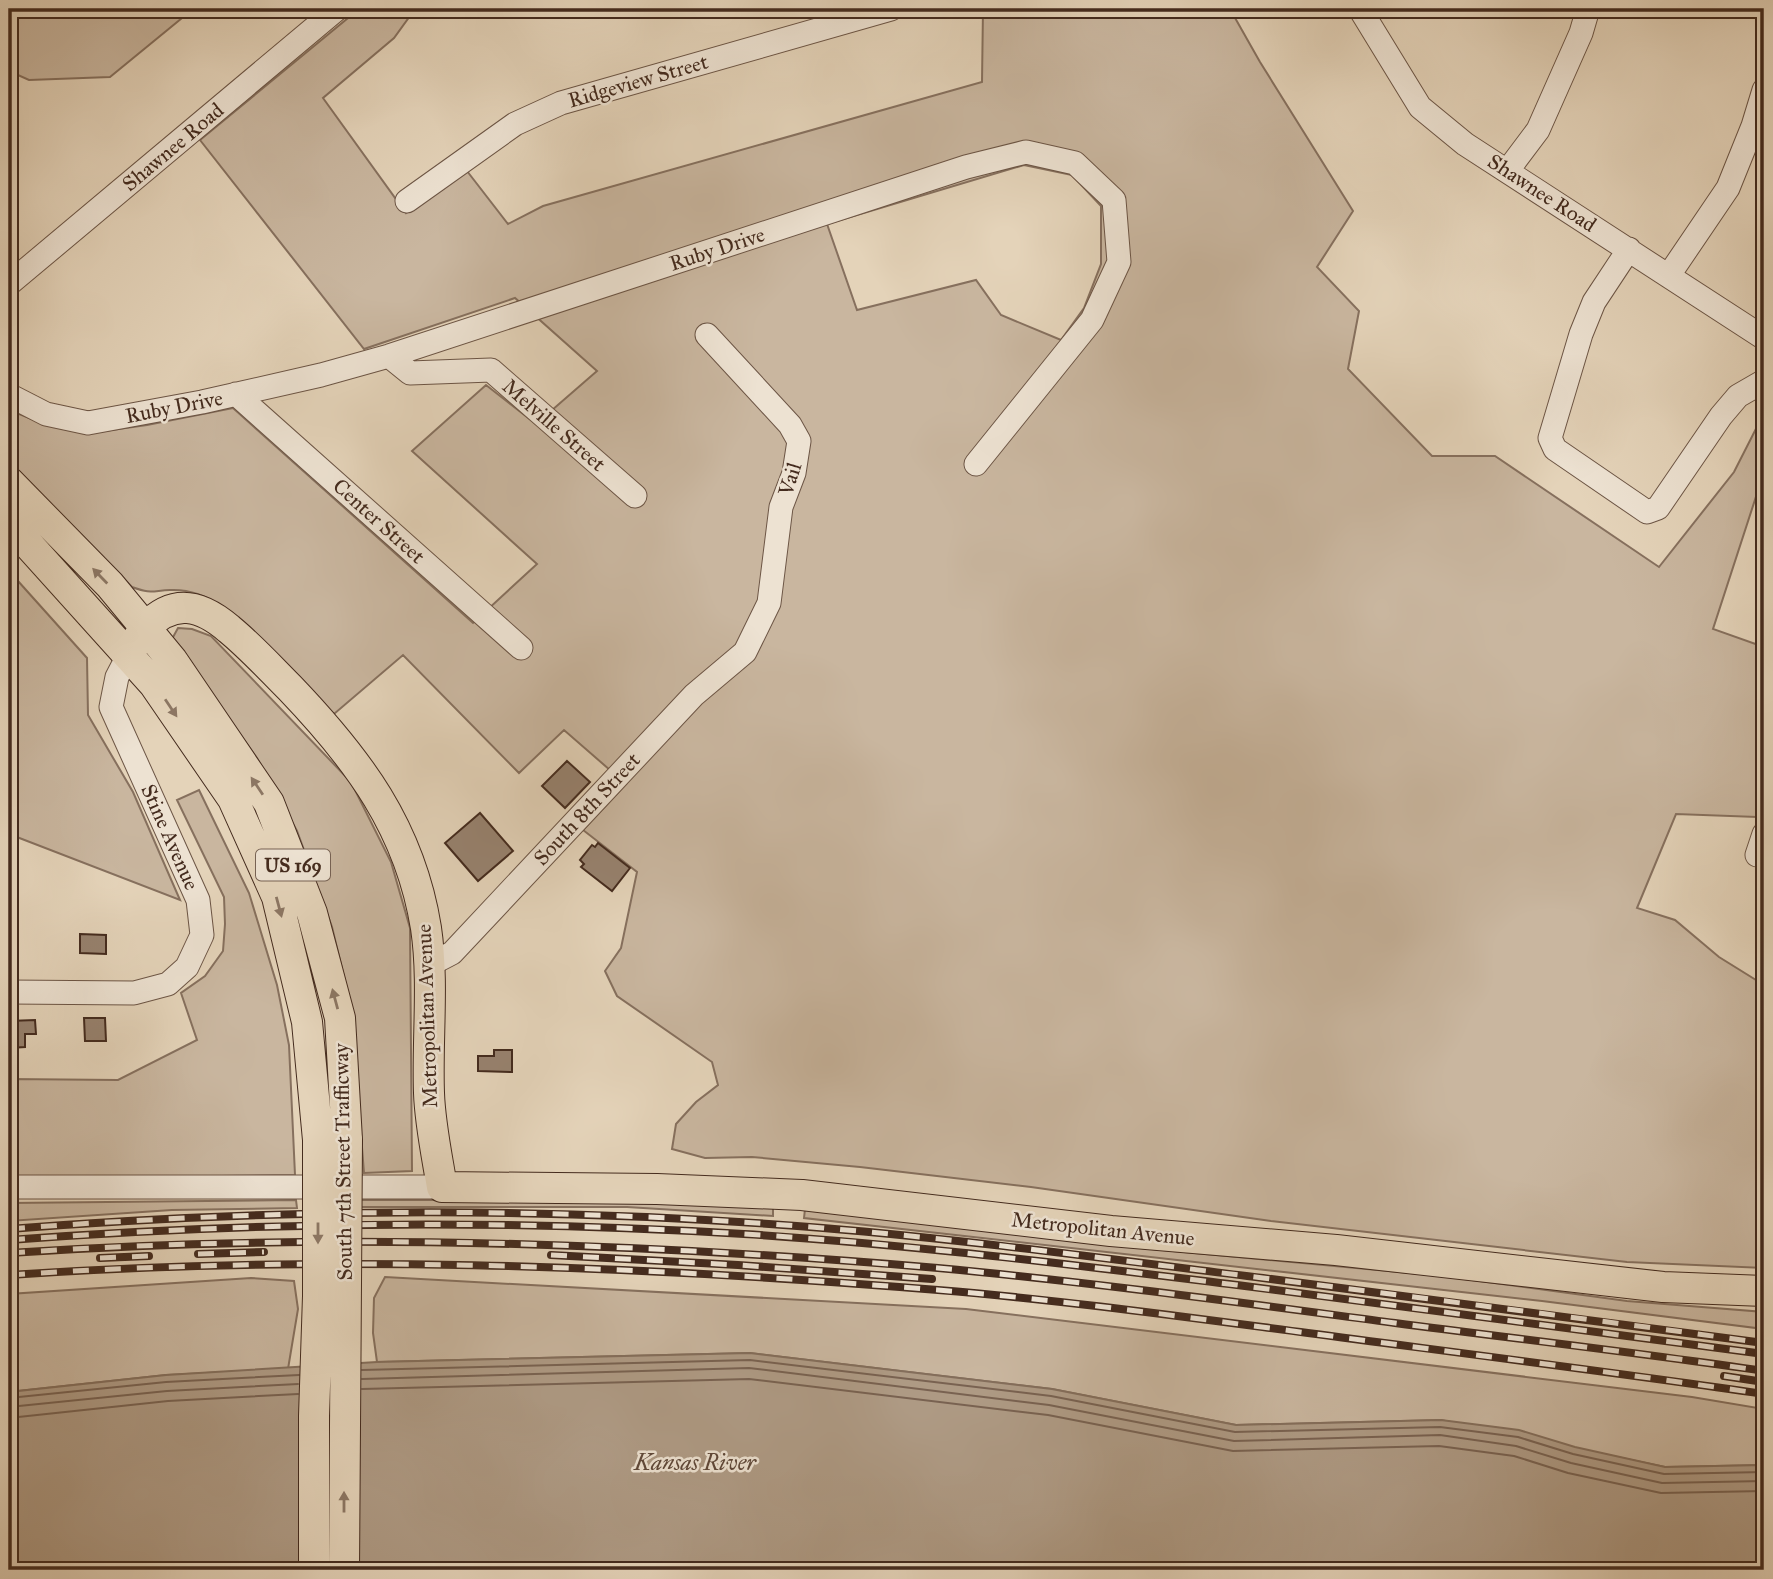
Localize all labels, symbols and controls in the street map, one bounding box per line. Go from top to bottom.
street label: Ridgeview Street [565,48,712,113]
street label: Shawnee Road [117,97,229,197]
street label: Shawnee Road [1483,148,1602,238]
street label: Ruby Drive [666,221,768,277]
street label: Melville Street [497,373,611,477]
street label: Ruby Drive [123,385,225,429]
street label: Vail [772,459,807,500]
street label: Center Street [328,473,431,570]
one-way arrow [93,568,109,585]
one-way arrow [164,699,178,717]
street label: South 8th Street [528,747,646,871]
one-way arrow [251,776,264,796]
street label: Stine Avenue [135,780,205,894]
road number: US 169 [256,850,330,880]
one-way arrow [274,896,285,918]
street label: Metropolitan Avenue [411,923,443,1108]
one-way arrow [329,988,340,1010]
street label: South 7th Street Trafficway [328,1042,358,1281]
street label: Metropolitan Avenue [1010,1206,1196,1252]
one-way arrow [312,1222,324,1244]
water label: Kansas River [633,1448,757,1476]
one-way arrow [338,1491,350,1513]

